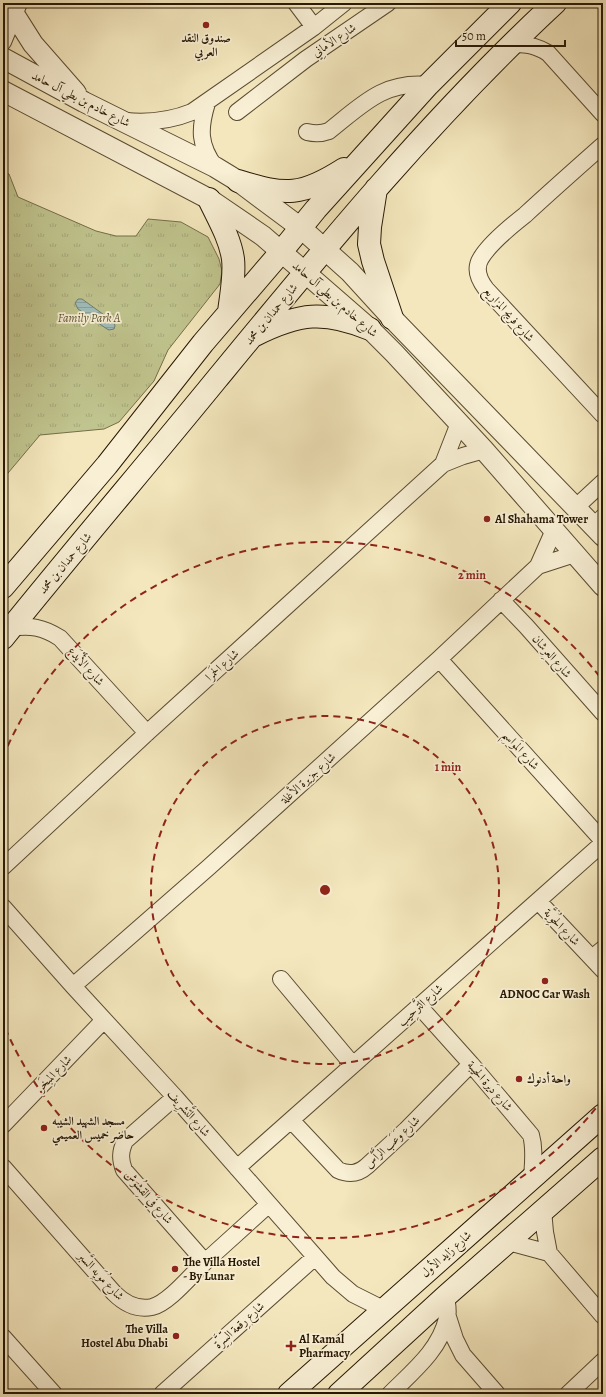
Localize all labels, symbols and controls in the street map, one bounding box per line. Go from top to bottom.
street label: شارع الأمانِي [308,19,361,63]
marker: صندوق النقد العربي [201,20,211,30]
scale bar [456,22,565,48]
text: 50 m [462,28,486,44]
place label: صندوق النقد العربي [181,30,231,62]
street label: شارع خادم بن بطي آل حامد [27,67,133,134]
street label: شارع خادم بن بطي آل حامد [286,257,381,344]
street label: شارع حمدان بن محمد [241,280,304,350]
street label: شارع فريج المزاريع [478,283,538,347]
park label: Family Park A [58,310,121,326]
place label: Al Shahama Tower [494,511,588,527]
marker: Al Shahama Tower [482,514,492,524]
street label: شارع حمدان بن محمد [35,529,98,599]
text: 2 min [458,567,486,583]
street label: شارع العِرشان [526,631,575,683]
street label: شارع الأَيْدَع [62,641,110,691]
street label: شارع الحَمرا [201,645,244,687]
street label: شارع المَواسِم [496,726,544,776]
street label: شارع جزيرة الأغلة [275,748,341,810]
text: 1 min [435,759,462,775]
centre of rings [318,883,332,897]
street label: شارع الحُوِيَّة [538,903,586,951]
marker: ADNOC Car Wash [540,976,550,986]
street label: شارع التَّرحِيب [392,978,448,1032]
place label: ADNOC Car Wash [499,986,591,1002]
street label: شارع المِبخَر [31,1051,77,1098]
street label: شارع دَيرة الحَيبة [461,1057,517,1117]
place label: واحة أدنوك [527,1071,571,1087]
marker: واحة أدنوك [514,1074,524,1084]
street label: شارع التَّشرِيف [162,1084,216,1142]
street label: شارع وَعَب الرَّأس [359,1110,425,1174]
place label: مسجد الشهيد الشيبه حاضر خميس العميمي [52,1113,134,1146]
marker: مسجد الشهيد الشيبه حاضر خميس العميمي [39,1123,49,1133]
street label: شارع فَي القِشُوش [119,1165,178,1229]
street label: شارع زايد الأول [417,1226,477,1283]
street label: شارع مُوَيِه السَّبر [71,1245,130,1306]
place label: The Villa Hostel - By Lunar [183,1254,261,1284]
marker: The Villa Hostel - By Lunar [170,1264,180,1274]
street label: شارع رِقعة السِّرَّة [208,1296,270,1354]
place label: The Villa Hostel Abu Dhabi [81,1321,168,1351]
marker: The Villa Hostel Abu Dhabi [171,1331,181,1341]
place label: Al Kamal Pharmacy [298,1331,350,1361]
marker: Al Kamal Pharmacy [286,1341,296,1351]

